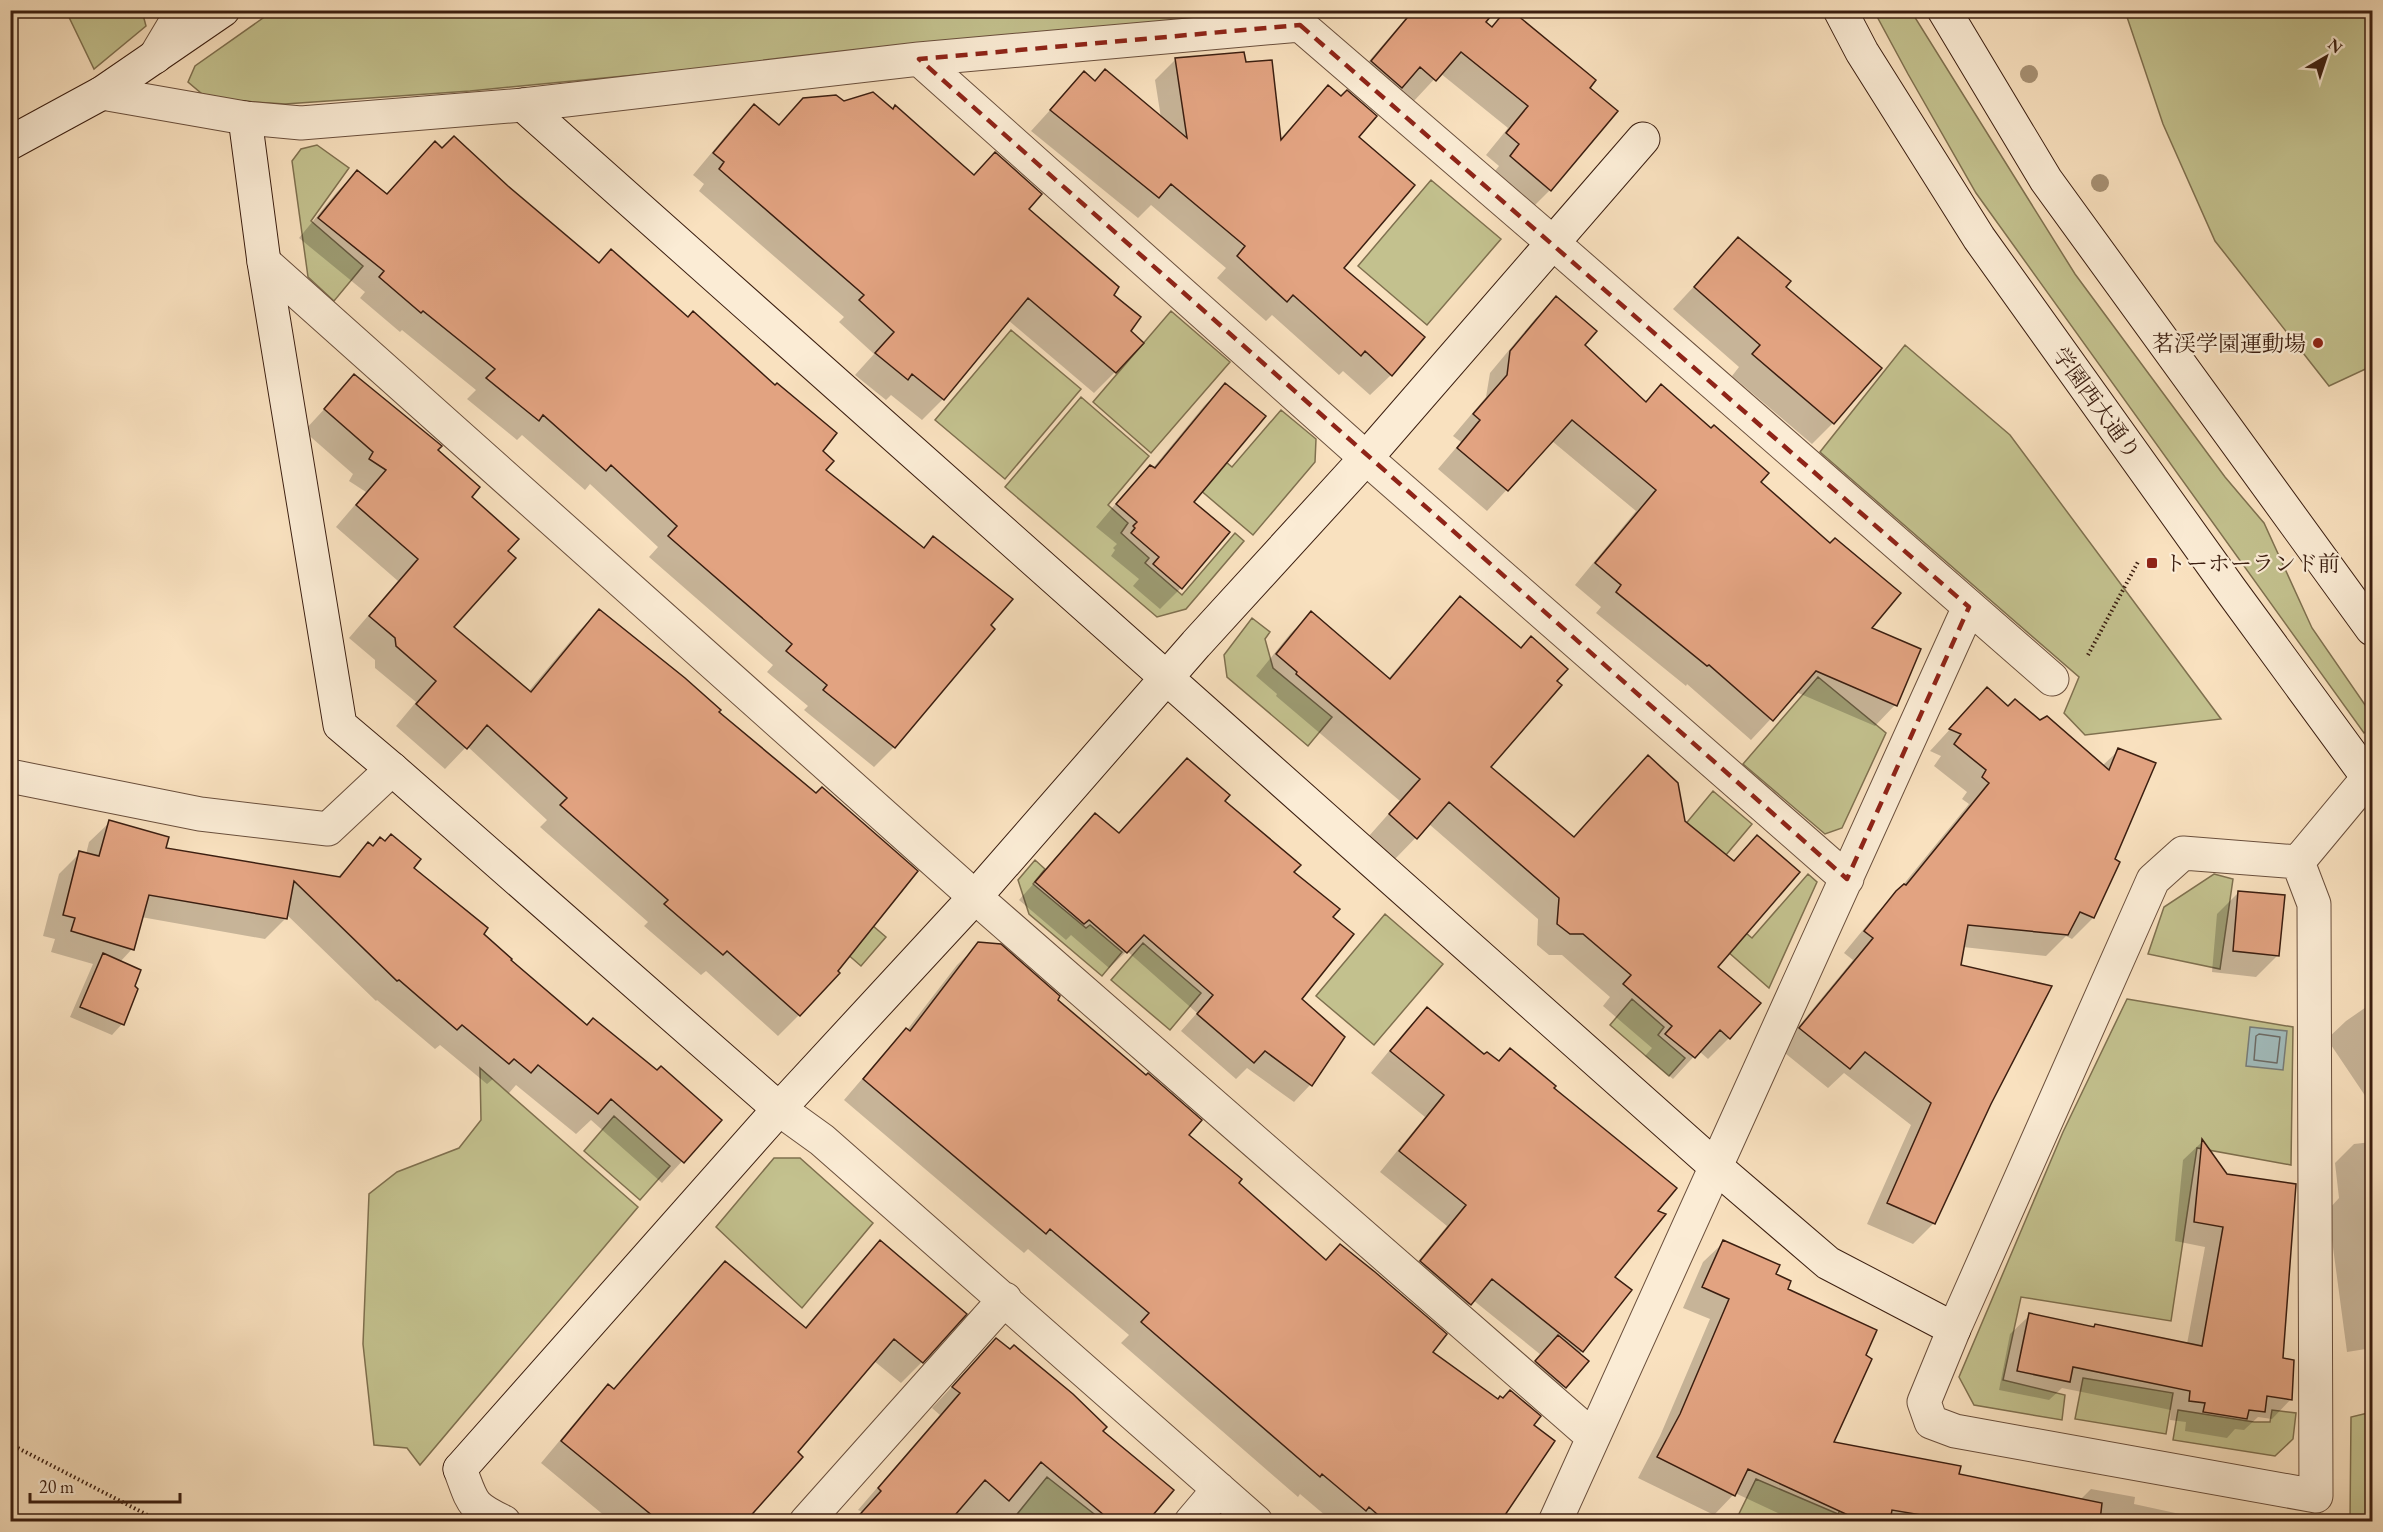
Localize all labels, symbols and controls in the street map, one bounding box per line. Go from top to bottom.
north arrow [2296,27,2356,87]
text: N [2323,33,2347,58]
place label: 茗渓学園運動場 [2152,329,2306,358]
marker: 茗渓学園運動場 [2311,336,2325,350]
street label: 学園西大通り [2046,341,2147,465]
place label: トーホーランド前 [2164,549,2340,578]
marker: トーホーランド前 [2145,556,2159,570]
scale bar [30,1466,180,1504]
text: 20 m [39,1475,74,1498]

